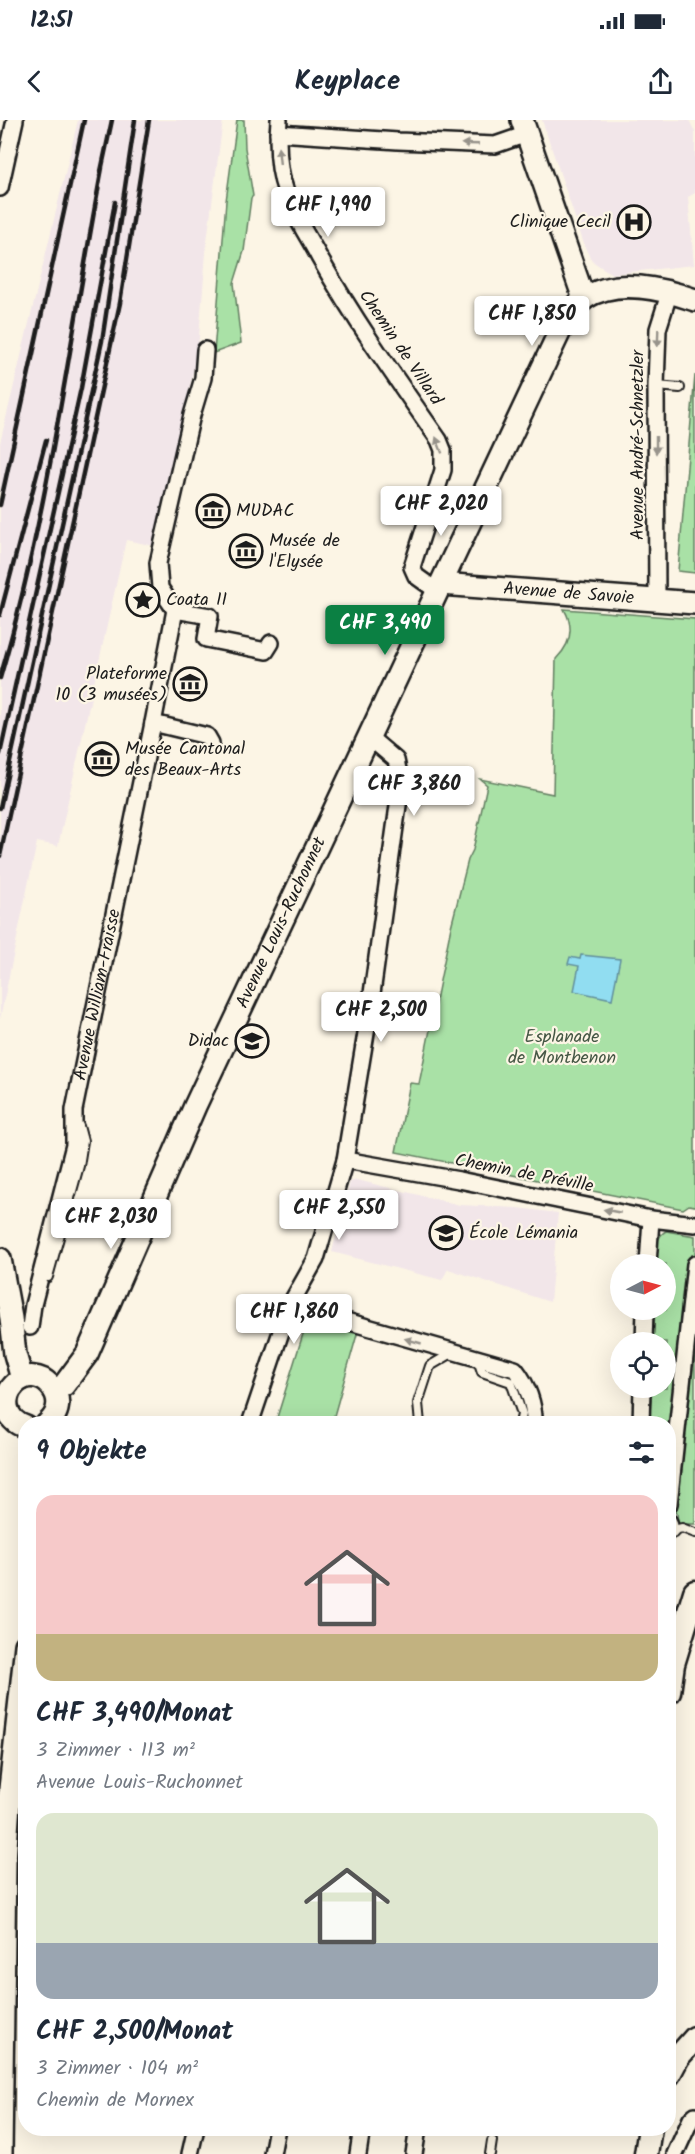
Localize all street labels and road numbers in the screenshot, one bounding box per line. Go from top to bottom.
street label: Chemin de Villard [350,284,450,413]
street label: Avenue André-Schnetzler [624,349,653,540]
street label: Avenue de Savoie [502,574,635,613]
street label: Avenue Louis-Ruchonnet [228,831,335,1013]
street label: Avenue William-Fraisse [66,906,129,1083]
street label: Chemin de Préville [452,1146,596,1202]

